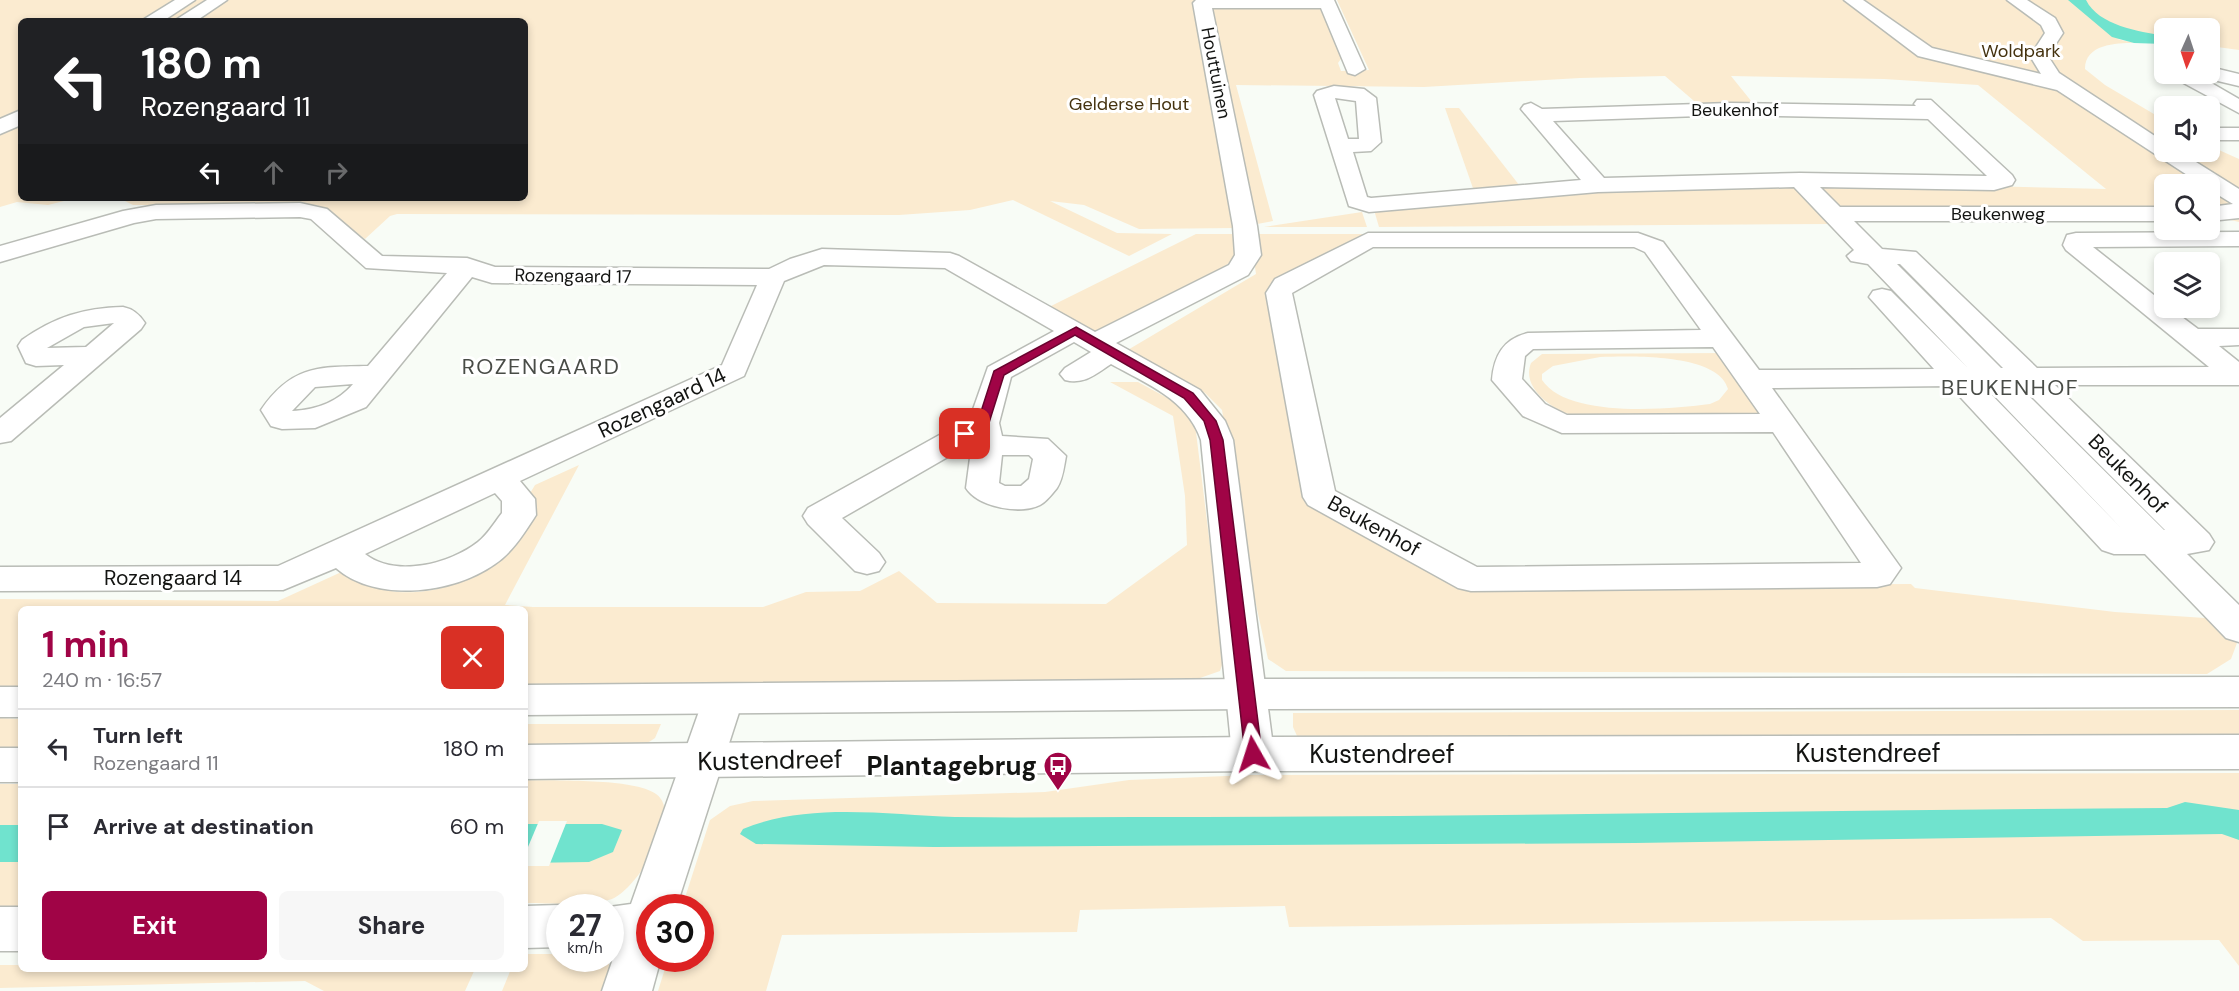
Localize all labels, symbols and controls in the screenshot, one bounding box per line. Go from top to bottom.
north arrow [2154,18,2220,84]
map controls [2154,18,2220,318]
street label: Houttuinen [1195,25,1237,121]
text: 180 m [141,36,262,91]
park label: Woldpark [1981,39,2061,63]
icon: left [42,42,120,120]
text: Rozengaard 11 [141,89,310,124]
park label: Gelderse Hout [1069,92,1189,116]
button: sound [2154,96,2220,162]
street label: Beukenhof [1691,98,1779,122]
icon: left [194,156,227,189]
icon: ahead [257,156,290,189]
icon: right [320,156,353,189]
button: search [2154,174,2220,240]
street label: Beukenweg [1951,202,2045,226]
button: layers [2154,252,2220,318]
street label: Rozengaard 17 [514,263,632,289]
district label: ROZENGAARD [462,352,620,381]
street label: Rozengaard 14 [594,361,731,445]
district label: BEUKENHOF [1941,373,2079,402]
pin [939,408,990,459]
icon: arrive [948,417,981,450]
street label: Beukenhof [2082,428,2174,520]
street label: Beukenhof [1323,489,1425,563]
street label: Rozengaard 14 [104,564,242,592]
text: 1 min [42,621,130,668]
button: close [441,626,504,689]
text: 240 m · 16:57 [42,667,162,693]
text: Turn left [93,721,183,750]
position arrow [1221,722,1285,786]
icon: left [42,732,75,765]
text: 180 m [443,734,504,763]
street label: Kustendreef [1795,736,1941,770]
street label: Kustendreef [1309,737,1455,771]
street label: Kustendreef [697,742,843,778]
place label: Plantagebrug [867,749,1037,783]
text: Rozengaard 11 [93,750,218,776]
bus stop icon: Plantagebrug [1042,750,1074,792]
icon: arrive [42,810,75,843]
text: Arrive at destination [93,812,314,841]
text: 60 m [450,812,504,841]
button: Exit [42,891,267,960]
button: Share [279,891,504,960]
speed limit sign: 30 [636,894,714,972]
text: 27 [568,906,602,945]
text: km/h [567,938,603,958]

